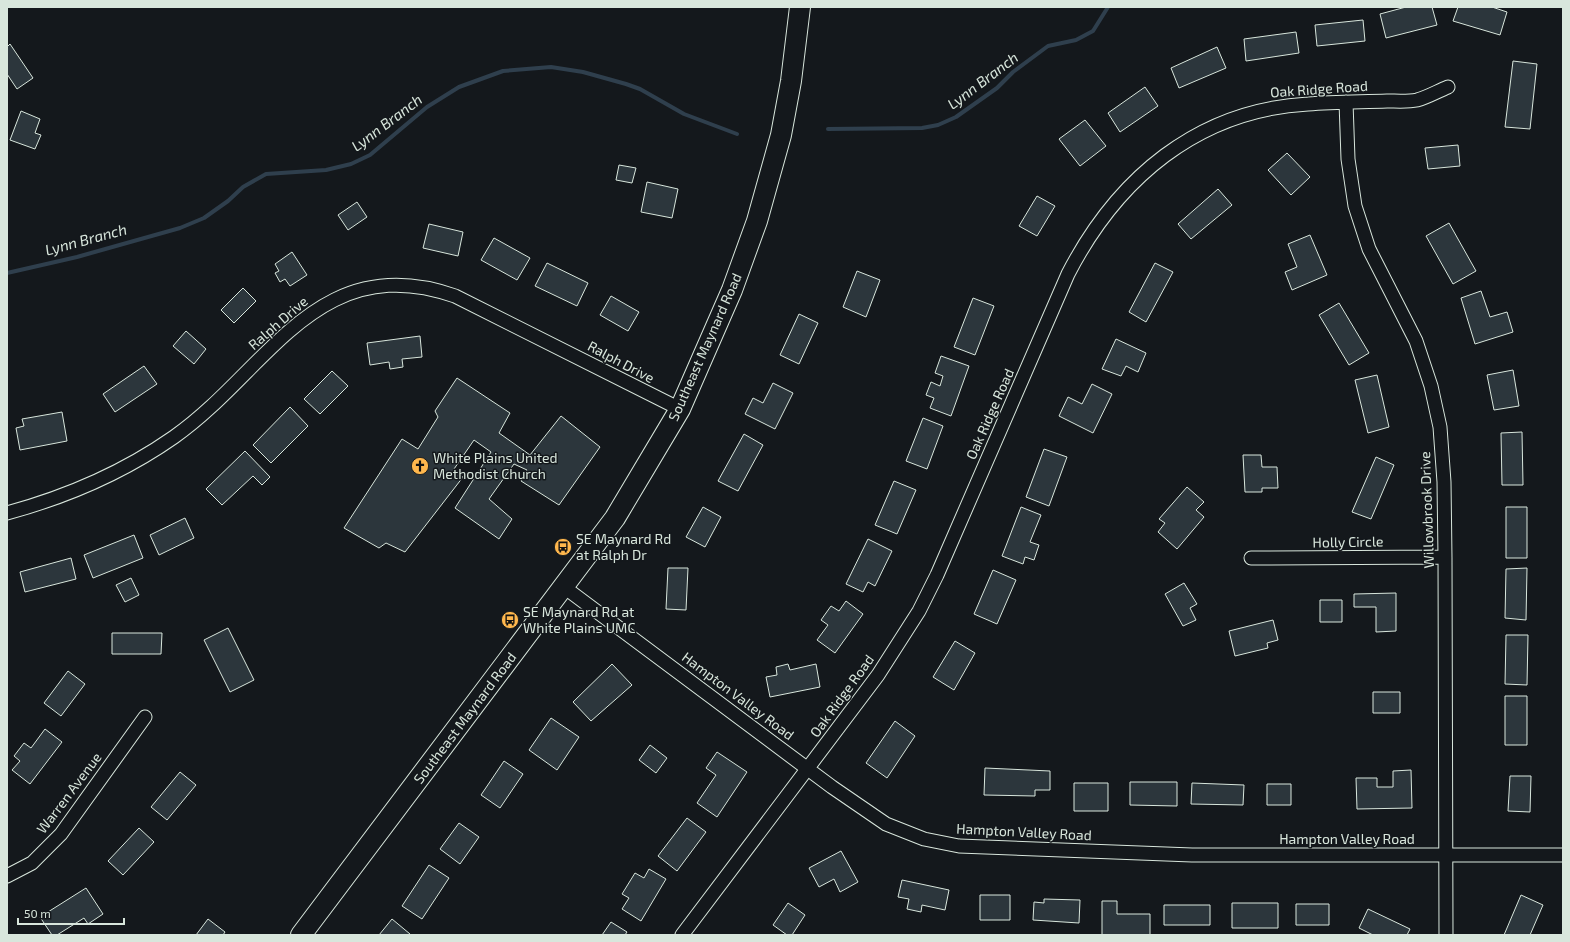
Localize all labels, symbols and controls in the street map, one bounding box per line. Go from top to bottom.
water label: Lynn Branch [944,48,1022,113]
street label: Oak Ridge Road [1270,77,1368,100]
water label: Lynn Branch [348,90,426,155]
water label: Lynn Branch [43,220,129,260]
street label: Southeast Maynard Road [664,270,745,423]
street label: Ralph Drive [245,292,311,353]
street label: Ralph Drive [585,337,658,386]
street label: Oak Ridge Road [962,366,1017,462]
place label: White Plains United Methodist Church [433,449,558,482]
street label: Willowbrook Drive [1416,451,1437,569]
church icon: White Plains United Methodist Church [410,456,430,476]
place label: SE Maynard Rd at Ralph Dr [576,530,671,563]
street label: Holly Circle [1312,532,1384,551]
bus stop icon: SE Maynard Rd at Ralph Dr [553,537,573,557]
place label: SE Maynard Rd at White Plains UMC [523,603,635,636]
bus stop icon: SE Maynard Rd at White Plains UMC [500,610,520,630]
street label: Hampton Valley Road [679,648,798,743]
street label: Southeast Maynard Road [410,649,520,787]
street label: Oak Ridge Road [806,651,877,740]
street label: Warren Avenue [33,749,105,837]
street label: Hampton Valley Road [956,819,1092,844]
street label: Hampton Valley Road [1279,830,1415,847]
scale bar [18,900,124,926]
text: 50 m [24,906,51,920]

